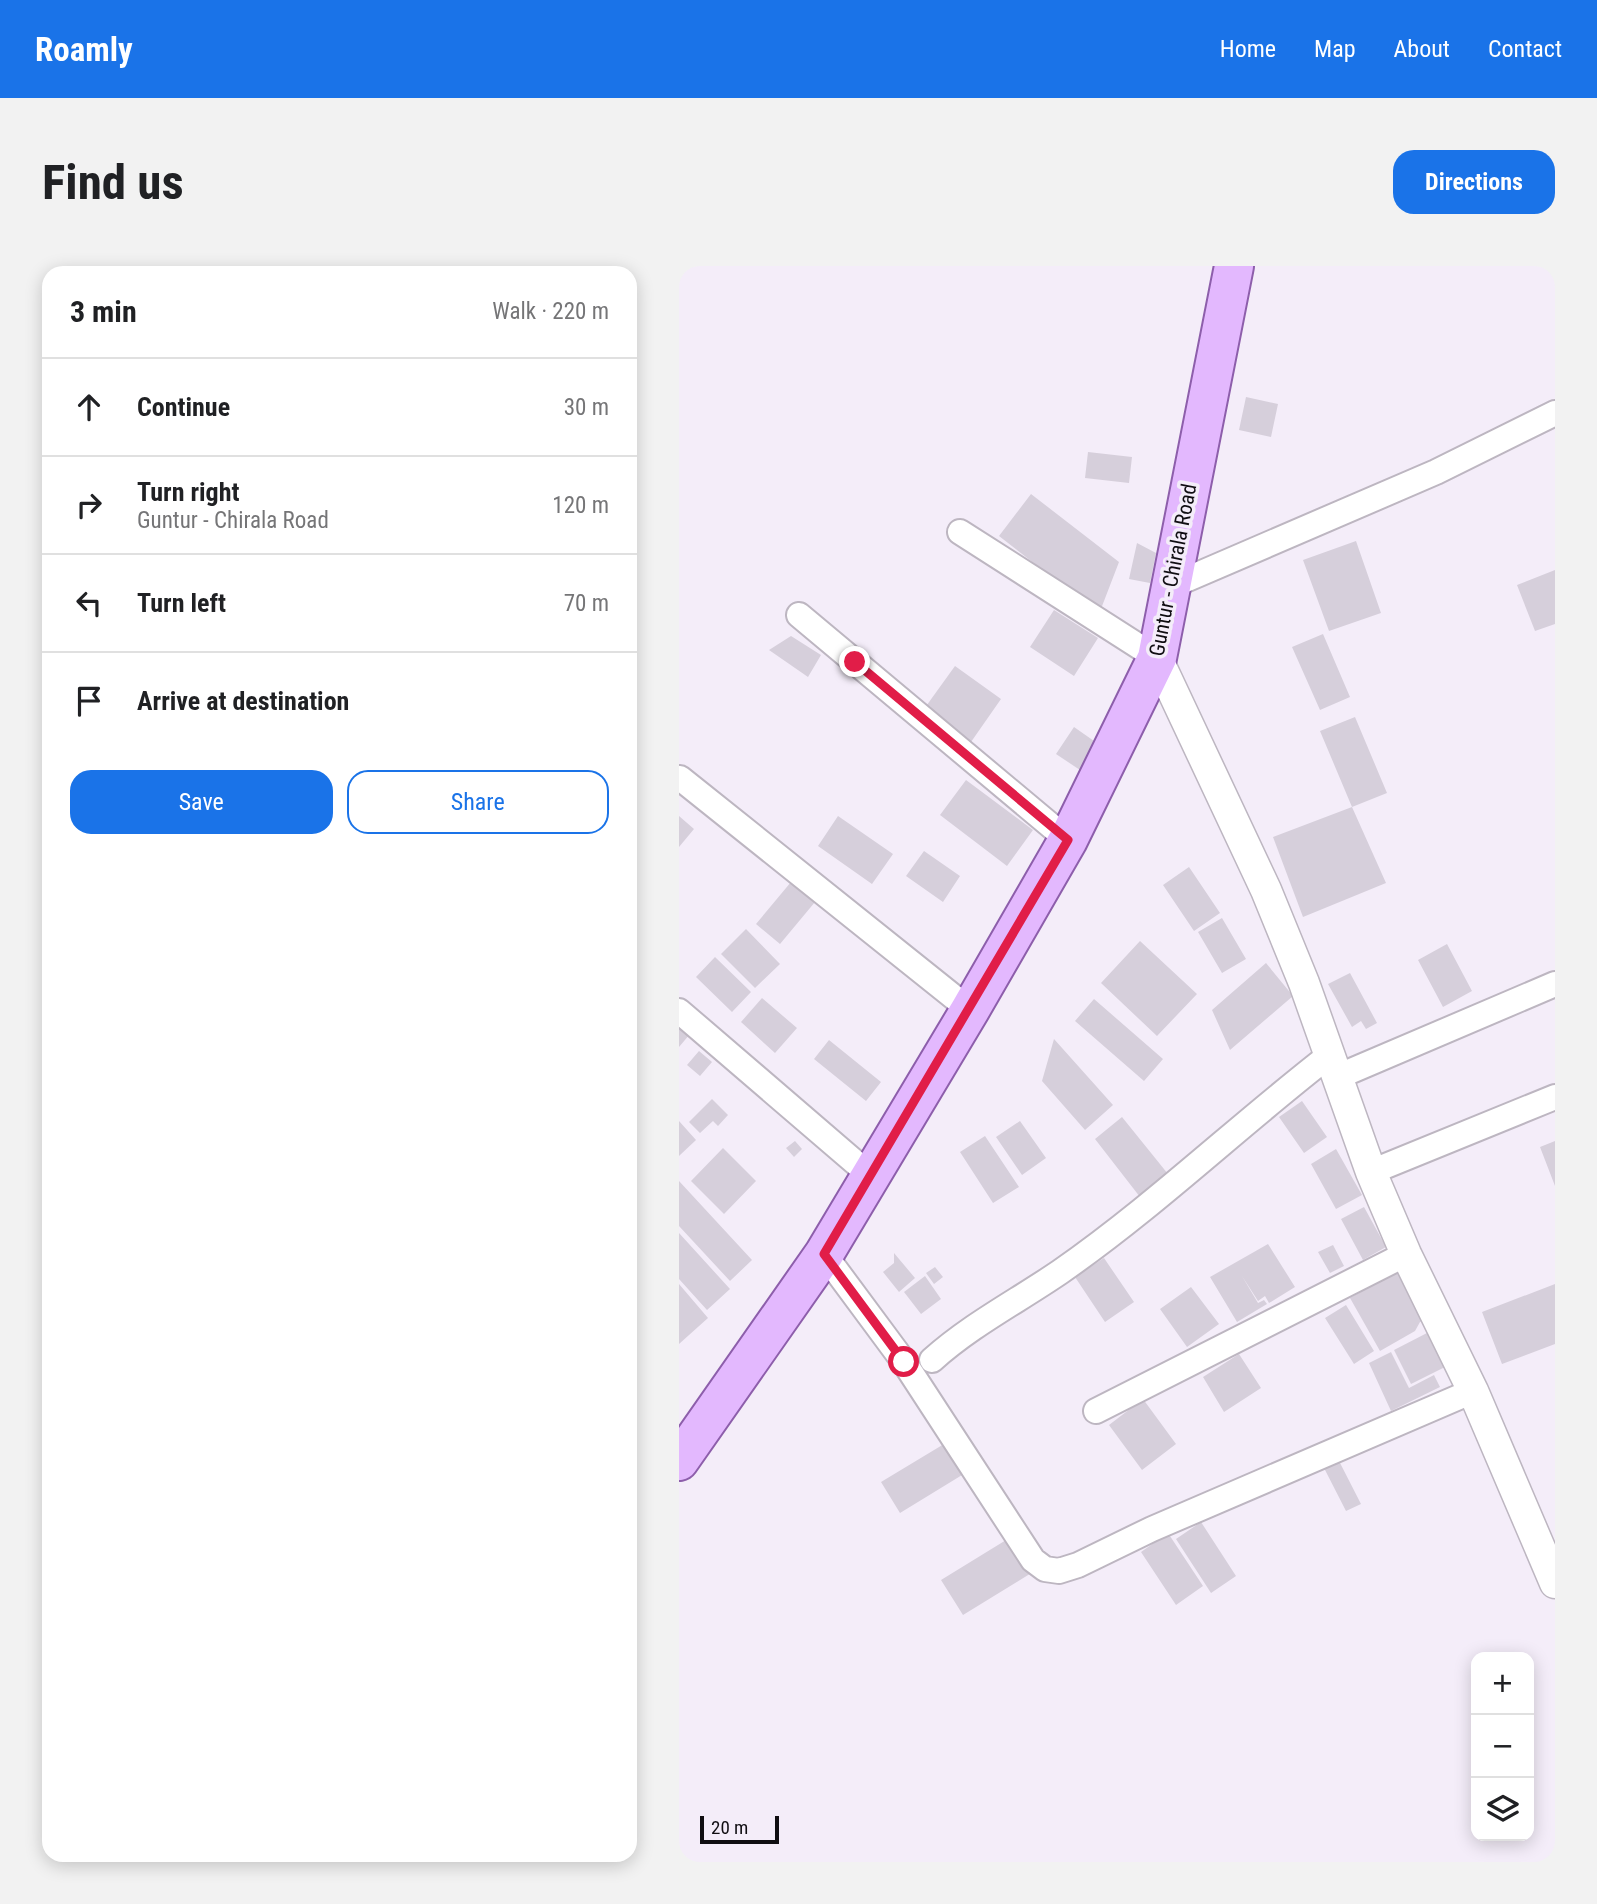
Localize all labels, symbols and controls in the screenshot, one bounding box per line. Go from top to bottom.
text: Roamly [35,30,133,69]
text: Home [1220,35,1276,63]
text: Map [1314,35,1356,63]
text: About [1394,35,1450,63]
text: Contact [1488,35,1562,63]
button: Directions [1393,150,1555,214]
text: Find us [42,154,184,211]
text: 3 min [70,294,137,329]
text: Walk · 220 m [492,298,609,325]
icon: ahead [70,388,108,426]
text: Continue [137,392,230,422]
text: 30 m [564,394,609,421]
text: Turn right [137,477,239,507]
street label: Guntur - Chirala Road [1145,482,1201,658]
icon: right [70,486,108,524]
text: 120 m [552,492,609,519]
text: Guntur - Chirala Road [137,507,329,534]
icon: left [70,584,108,622]
text: Turn left [137,588,226,618]
text: 70 m [564,590,609,617]
route end [839,646,870,677]
icon: arrive [70,682,108,720]
text: Arrive at destination [137,686,349,716]
button: Save [70,770,333,834]
button: Share [347,770,609,834]
route start [888,1346,919,1377]
map controls [1471,1652,1534,1841]
button: + [1471,1652,1534,1715]
button: − [1471,1715,1534,1778]
button: layers [1471,1778,1534,1841]
scale bar [700,1813,779,1845]
text: 20 m [711,1816,748,1839]

